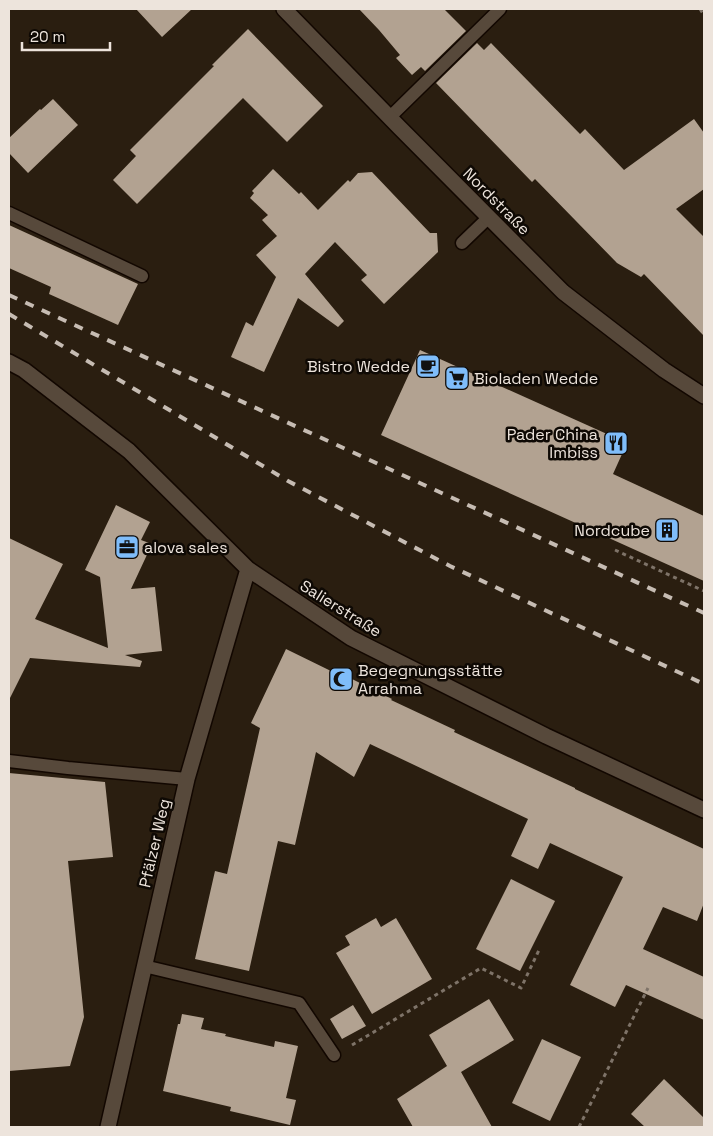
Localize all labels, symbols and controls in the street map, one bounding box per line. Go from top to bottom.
scale bar [22,20,110,52]
text: 20 m [30,27,65,46]
street label: Nordstraße [459,163,535,239]
cafe icon: Bistro Wedde [415,353,441,379]
place label: Bistro Wedde [307,356,410,377]
supermarket icon: Bioladen Wedde [444,365,470,391]
place label: Bioladen Wedde [474,368,598,389]
place label: Pader China Imbiss [507,424,598,463]
restaurant icon: Pader China Imbiss [603,430,629,456]
building icon: Nordcube [654,517,680,543]
place label: Nordcube [574,520,650,541]
office icon: alova sales [114,534,140,560]
place label: alova sales [144,537,228,558]
street label: Salierstraße [296,575,385,642]
place label: Begegnungsstätte Arrahma [358,660,503,699]
mosque icon: Begegnungsstätte Arrahma [328,666,354,692]
street label: Pfälzer Weg [134,797,175,890]

